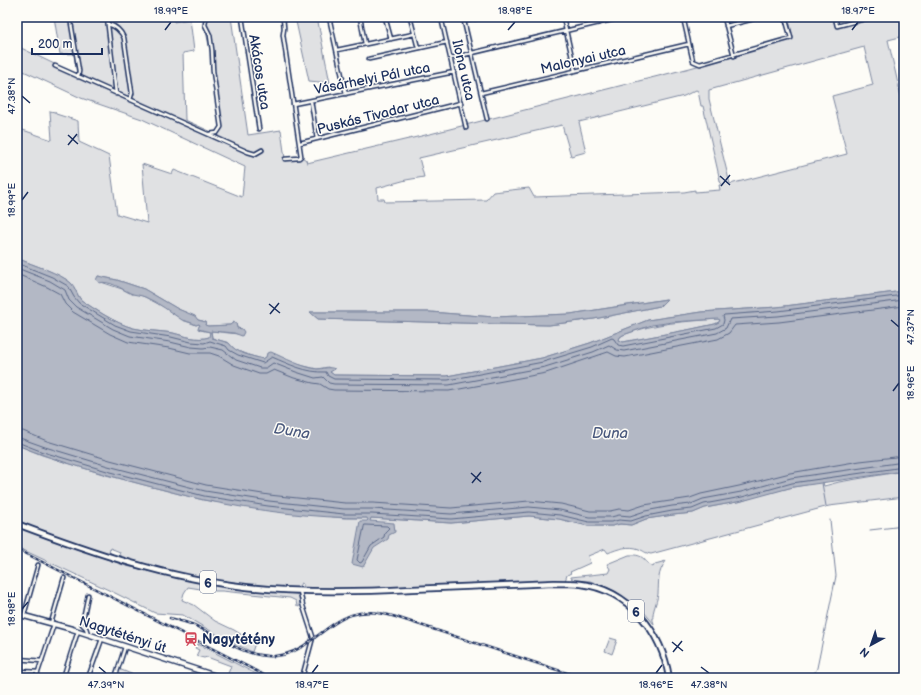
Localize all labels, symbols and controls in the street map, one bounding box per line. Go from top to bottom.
text: 18.99°E [154,5,189,17]
text: 18.98°E [498,5,533,17]
text: 18.97°E [841,5,875,17]
scale bar [32,30,102,56]
street label: Akácos utca [245,33,274,111]
text: 200 m [38,37,72,52]
street label: Ilona utca [448,38,479,102]
street label: Malonyai utca [539,41,627,78]
street label: Vásárhelyi Pál utca [313,59,432,98]
text: 47.38°N [6,77,18,115]
street label: Puskás Tivadar utca [315,91,441,138]
text: 18.99°E [6,182,18,217]
text: 47.37°N [905,309,917,345]
text: 18.96°E [905,365,917,400]
water label: Duna [273,419,311,444]
water label: Duna [592,424,628,443]
road number: 6 [200,571,216,593]
text: 18.98°E [6,591,18,626]
road number: 6 [628,600,644,622]
street label: Nagytétényi út [77,612,169,657]
north arrow [851,625,891,665]
station icon: Nagytétény [183,631,199,647]
place label: Nagytétény [202,631,276,648]
text: N [858,645,872,660]
text: 47.39°N [87,679,125,691]
text: 18.97°E [295,679,329,691]
text: 18.96°E [639,679,674,691]
text: 47.38°N [690,679,728,691]

